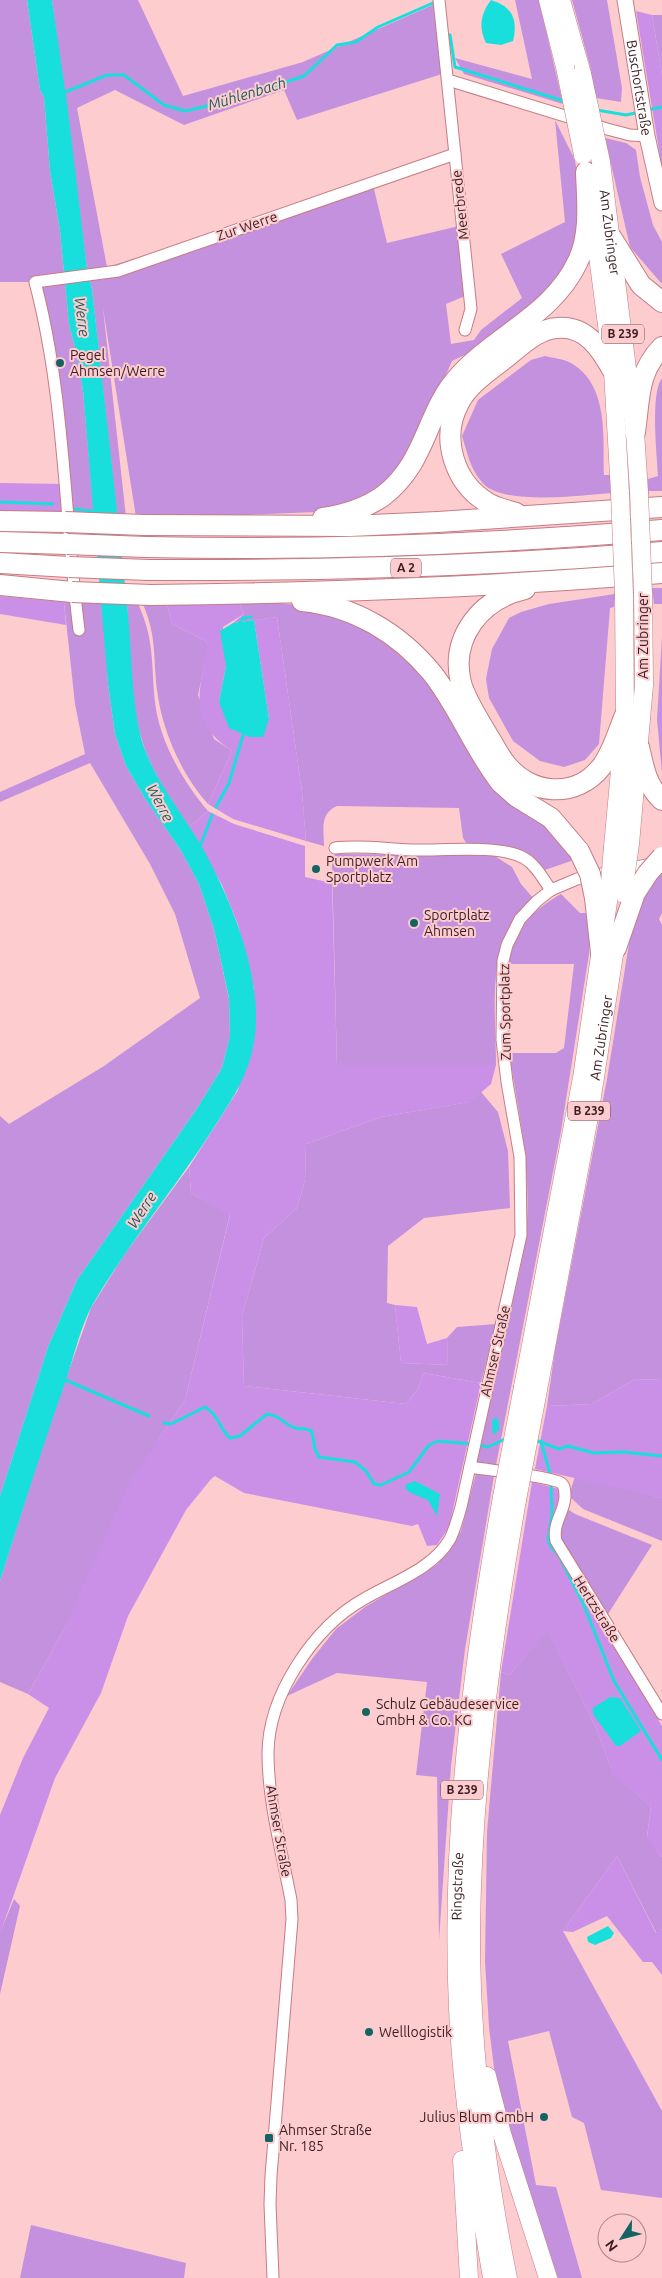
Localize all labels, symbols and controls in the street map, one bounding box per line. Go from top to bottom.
street label: Buschortstraße [624,39,655,137]
water label: Mühlenbach [206,74,288,113]
street label: Meerbrede [448,169,472,241]
street label: Am Zubringer [597,189,623,277]
street label: Zur Werre [215,208,279,244]
water label: Werre [72,296,93,338]
road number: B 239 [602,324,644,344]
place label: Pegel Ahmsen/Werre [70,347,165,379]
marker: Pegel Ahmsen/Werre [54,357,66,369]
road number: A 2 [391,558,421,578]
street label: Am Zubringer [635,592,651,679]
water label: Werre [144,781,177,825]
place label: Pumpwerk Am Sportplatz [326,853,418,885]
marker: Pumpwerk Am Sportplatz [310,863,322,875]
place label: Sportplatz Ahmsen [424,907,490,939]
marker: Sportplatz Ahmsen [408,917,420,929]
street label: Zum Sportplatz [496,964,514,1060]
street label: Am Zubringer [587,993,616,1081]
road number: B 239 [568,1102,610,1120]
water label: Werre [124,1188,160,1231]
street label: Ahmser Straße [477,1304,513,1398]
street label: Hertzstraße [570,1573,624,1645]
place label: Schulz Gebäudeservice GmbH & Co. KG [376,1696,519,1728]
marker: Schulz Gebäudeservice GmbH & Co. KG [360,1706,372,1718]
road number: B 239 [441,1780,483,1800]
street label: Ahmser Straße [263,1784,295,1878]
street label: Ringstraße [448,1852,466,1921]
place label: Welllogistik [379,2024,452,2040]
marker: Welllogistik [363,2026,375,2038]
place label: Julius Blum GmbH [420,2109,534,2125]
marker: Julius Blum GmbH [538,2111,550,2123]
place label: Ahmser Straße Nr. 185 [279,2122,372,2154]
marker: Ahmser Straße Nr. 185 [263,2132,275,2144]
north arrow [597,2213,647,2263]
text: N [602,2237,621,2255]

